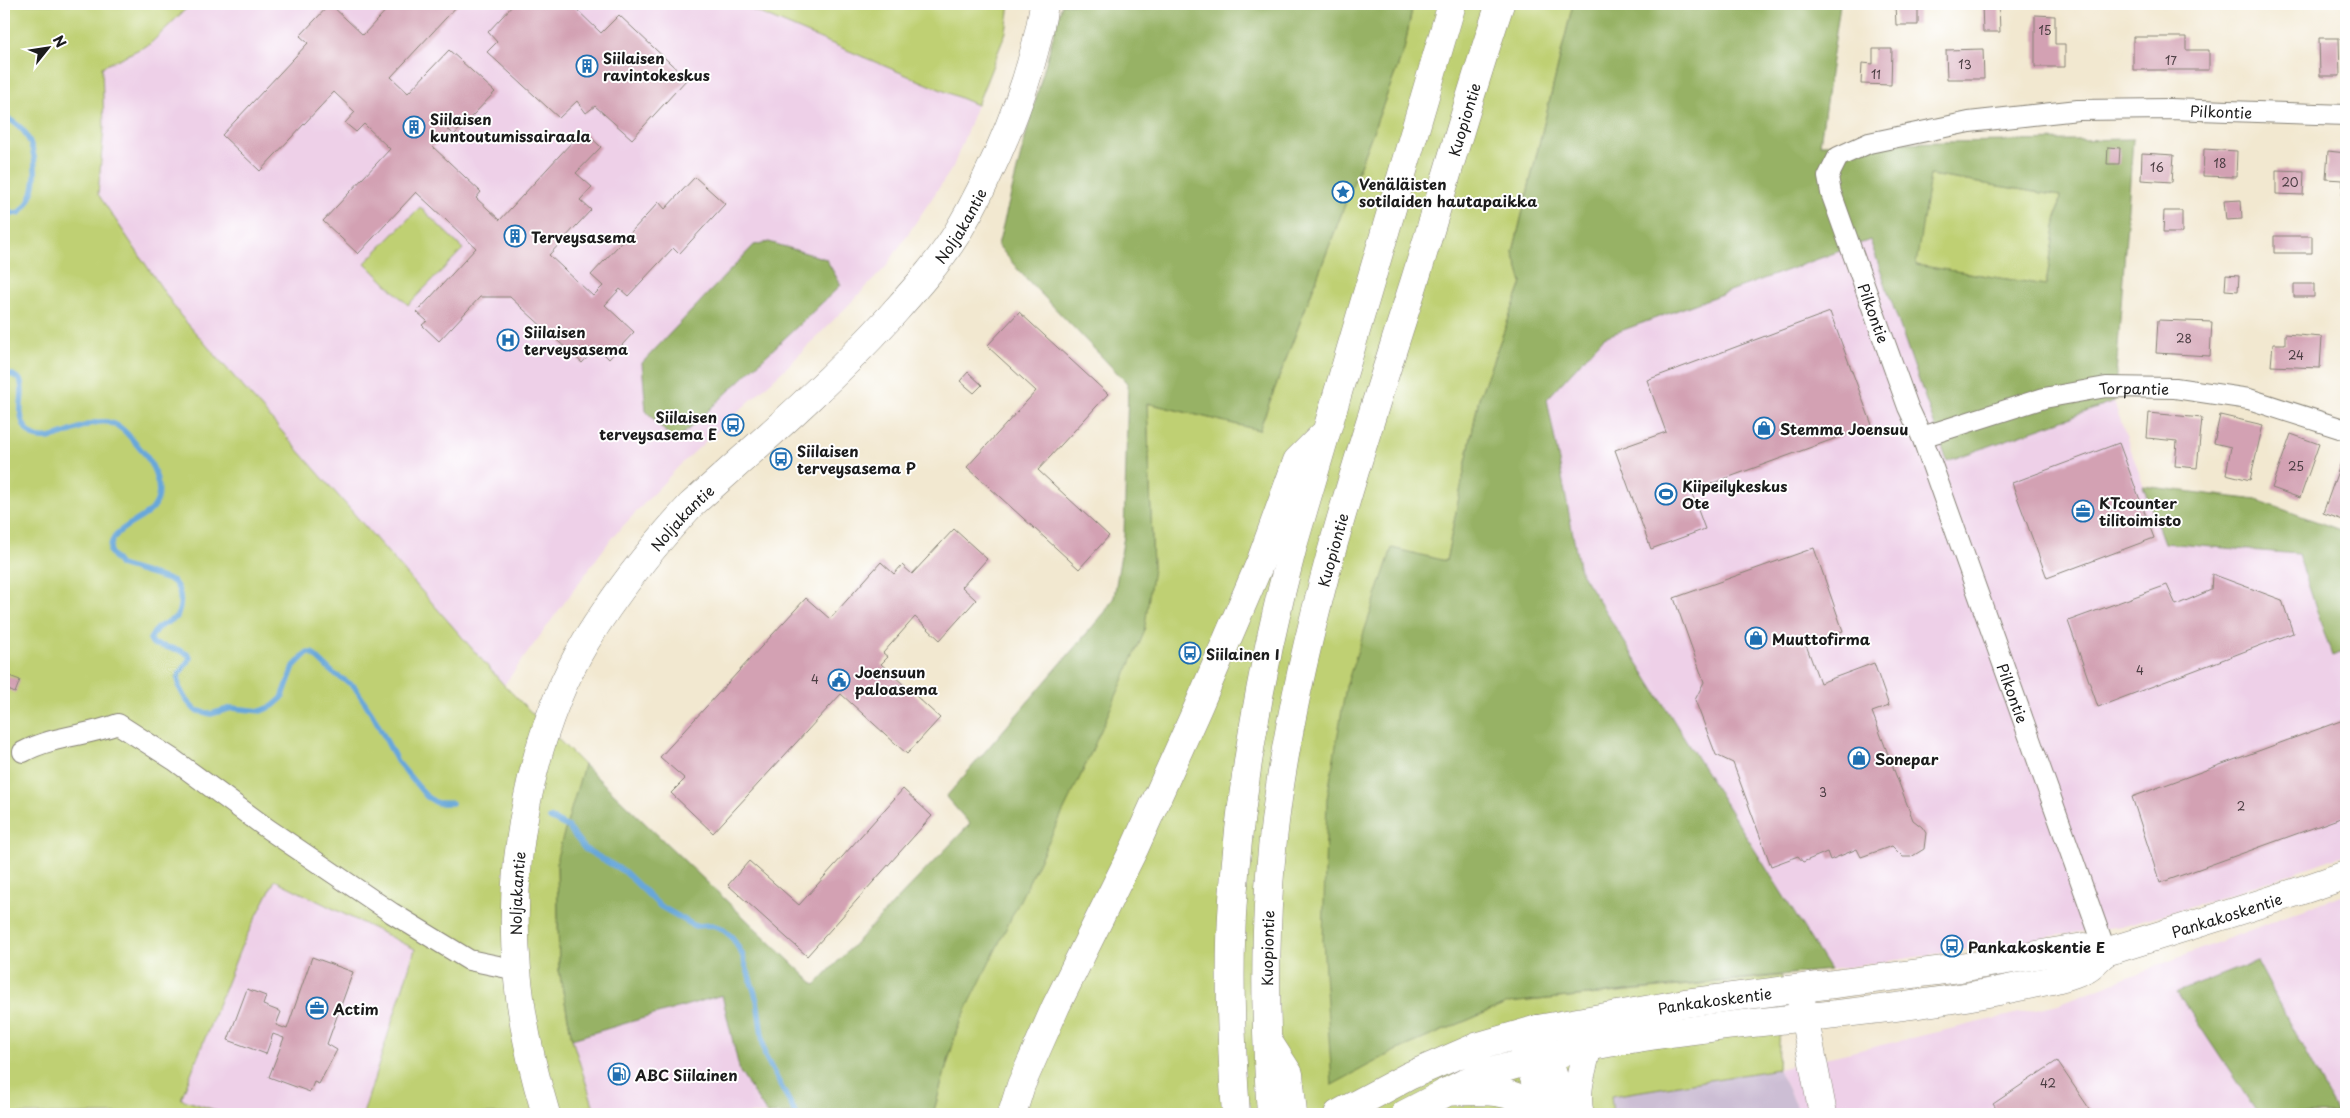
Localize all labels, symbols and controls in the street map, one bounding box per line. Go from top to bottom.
house number: 15 [2038,21,2052,39]
north arrow [22,22,72,72]
text: N [48,31,72,51]
place label: Siilaisen ravintokeskus [603,46,710,86]
house number: 17 [2165,51,2177,69]
building icon: Siilaisen ravintokeskus [575,54,599,78]
house number: 13 [1958,55,1972,73]
house number: 11 [1871,65,1881,83]
street label: Kuopiontie [1442,80,1486,159]
street label: Pilkontie [2190,98,2253,123]
place label: Siilaisen kuntoutumissairaala [430,107,591,147]
building icon: Siilaisen kuntoutumissairaala [402,115,426,139]
house number: 18 [2214,154,2226,172]
house number: 16 [2150,158,2164,176]
place label: Venäläisten sotilaiden hautapaikka [1359,172,1537,212]
house number: 20 [2281,173,2299,191]
place icon: Venäläisten sotilaiden hautapaikka [1331,180,1355,204]
street label: Noljakantie [929,184,991,268]
building icon: Terveysasema [503,224,527,248]
place label: Terveysasema [531,225,636,248]
street label: Pilkontie [1853,280,1895,346]
place label: Siilaisen terveysasema [524,320,628,360]
hospital icon: Siilaisen terveysasema [496,328,520,352]
house number: 28 [2176,329,2192,347]
house number: 24 [2288,346,2304,364]
street label: Torpantie [2097,375,2169,400]
place label: Siilaisen terveysasema E [599,405,717,445]
bus stop icon: Siilaisen terveysasema E [721,413,745,437]
shop icon: Stemma Joensuu [1752,416,1776,440]
place label: Stemma Joensuu [1780,417,1908,440]
place label: Siilaisen terveysasema P [797,439,916,479]
bus stop icon: Siilaisen terveysasema P [769,447,793,471]
house number: 25 [2288,457,2304,475]
place label: Kiipeilykeskus Ote [1682,474,1787,514]
street label: Noljakantie [644,479,719,556]
sports icon: Kiipeilykeskus Ote [1654,482,1678,506]
place label: KTcounter tilitoimisto [2099,491,2181,531]
office icon: KTcounter tilitoimisto [2071,499,2095,523]
street label: Kuopiontie [1311,510,1353,589]
shop icon: Muuttofirma [1744,626,1768,650]
place label: Muuttofirma [1772,627,1871,650]
bus stop icon: Siilainen I [1178,641,1202,665]
place label: Siilainen I [1206,642,1280,665]
place label: Joensuun paloasema [855,660,938,700]
street label: Pilkontie [1992,660,2034,726]
house number: 4 [2136,661,2144,679]
public building icon: Joensuun paloasema [827,668,851,692]
house number: 4 [811,670,819,688]
shop icon: Sonepar [1847,746,1871,770]
place label: Sonepar [1875,747,1939,770]
house number: 3 [1819,783,1827,801]
house number: 2 [2237,797,2245,815]
street label: Noljakantie [503,850,530,936]
street label: Pankakoskentie [2168,886,2285,943]
street label: Kuopiontie [1255,910,1279,986]
bus stop icon: Pankakoskentie E [1940,934,1964,958]
place label: Pankakoskentie E [1968,935,2105,958]
street label: Pankakoskentie [1656,981,1773,1019]
office icon: Actim [305,996,329,1020]
place label: Actim [332,997,379,1020]
fuel station icon: ABC Siilainen [607,1062,631,1086]
place label: ABC Siilainen [634,1063,738,1086]
house number: 42 [2040,1074,2056,1092]

